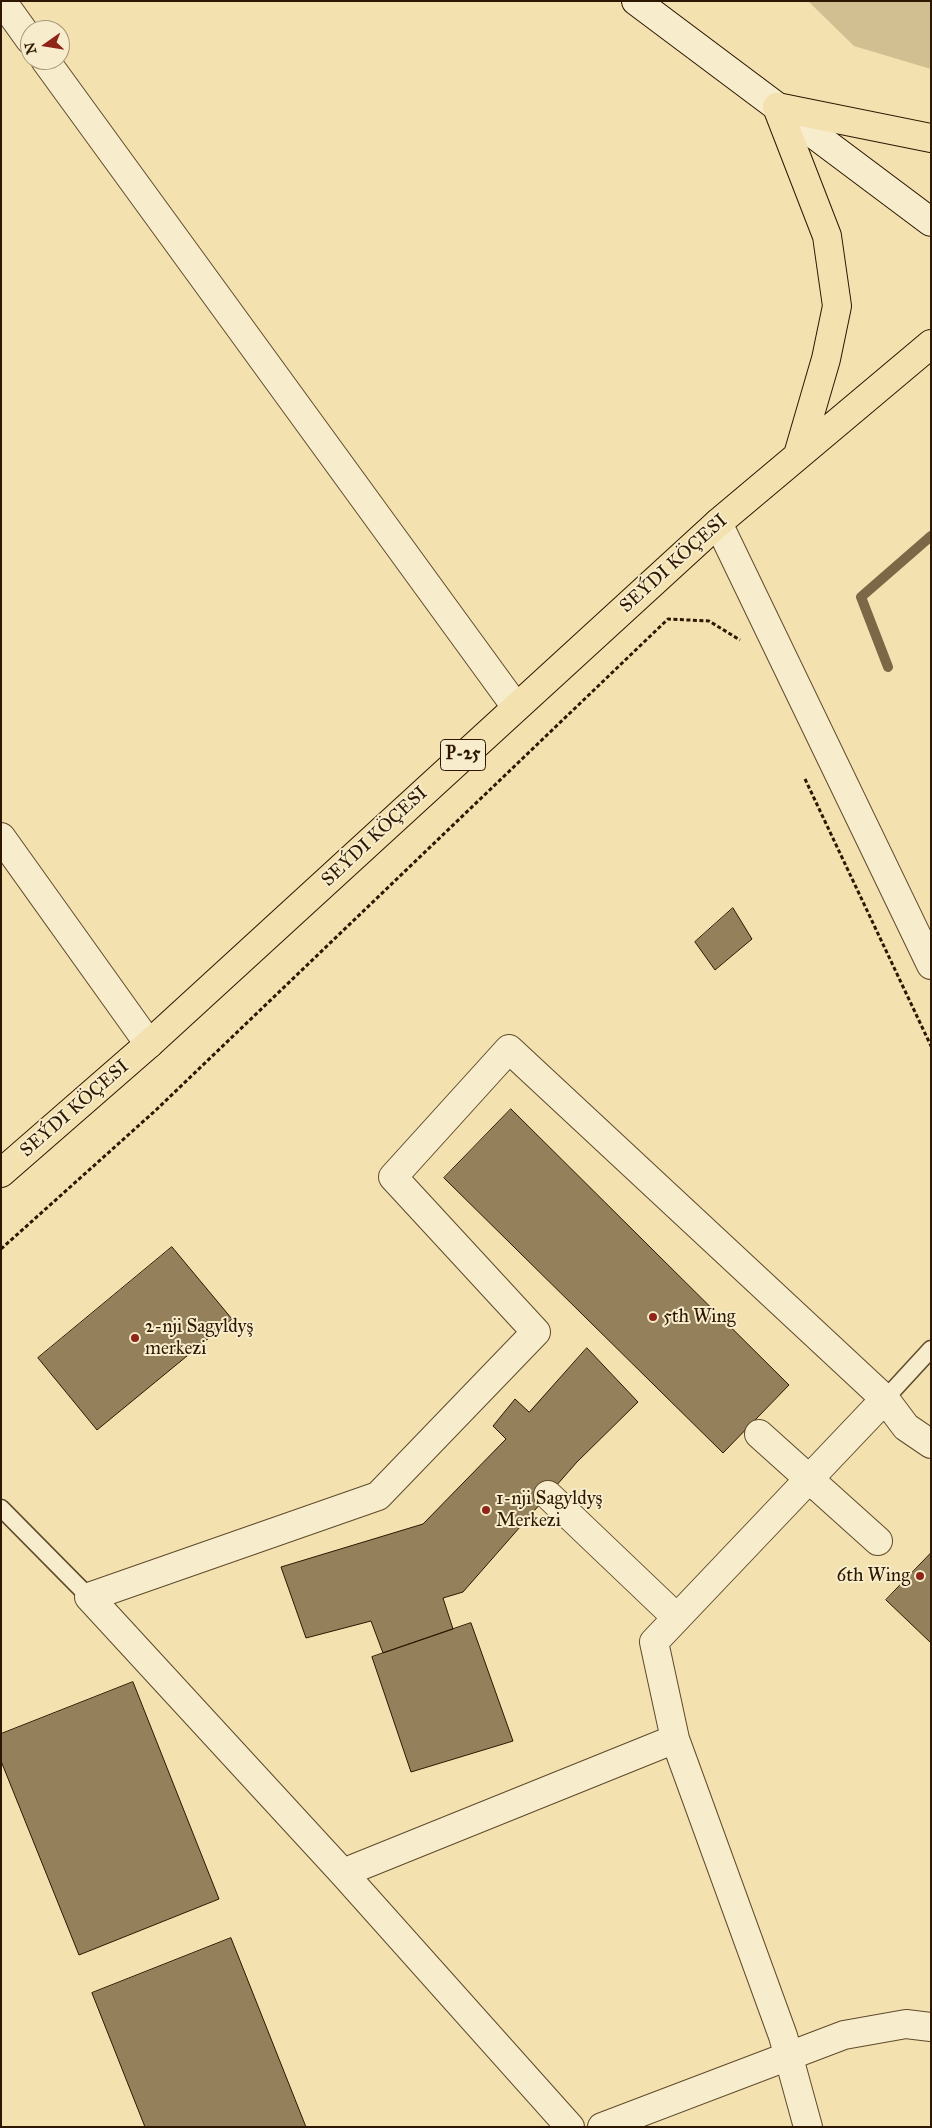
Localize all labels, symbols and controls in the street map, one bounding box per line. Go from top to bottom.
north arrow [20,20,70,70]
text: N [21,41,40,56]
street label: SEÝDI KÖÇESI [616,510,732,618]
road number: P-25 [440,740,486,770]
street label: SEÝDI KÖÇESI [317,782,433,892]
street label: SEÝDI KÖÇESI [16,1056,134,1162]
place label: 5th Wing [663,1306,736,1328]
marker: 5th Wing [647,1311,659,1323]
place label: 2-nji Sagyldyş merkezi [145,1316,253,1360]
marker: 2-nji Sagyldyş merkezi [129,1332,141,1344]
place label: 1-nji Sagyldyş Merkezi [496,1488,602,1532]
marker: 1-nji Sagyldyş Merkezi [480,1504,492,1516]
place label: 6th Wing [836,1565,910,1587]
marker: 6th Wing [914,1570,926,1582]

